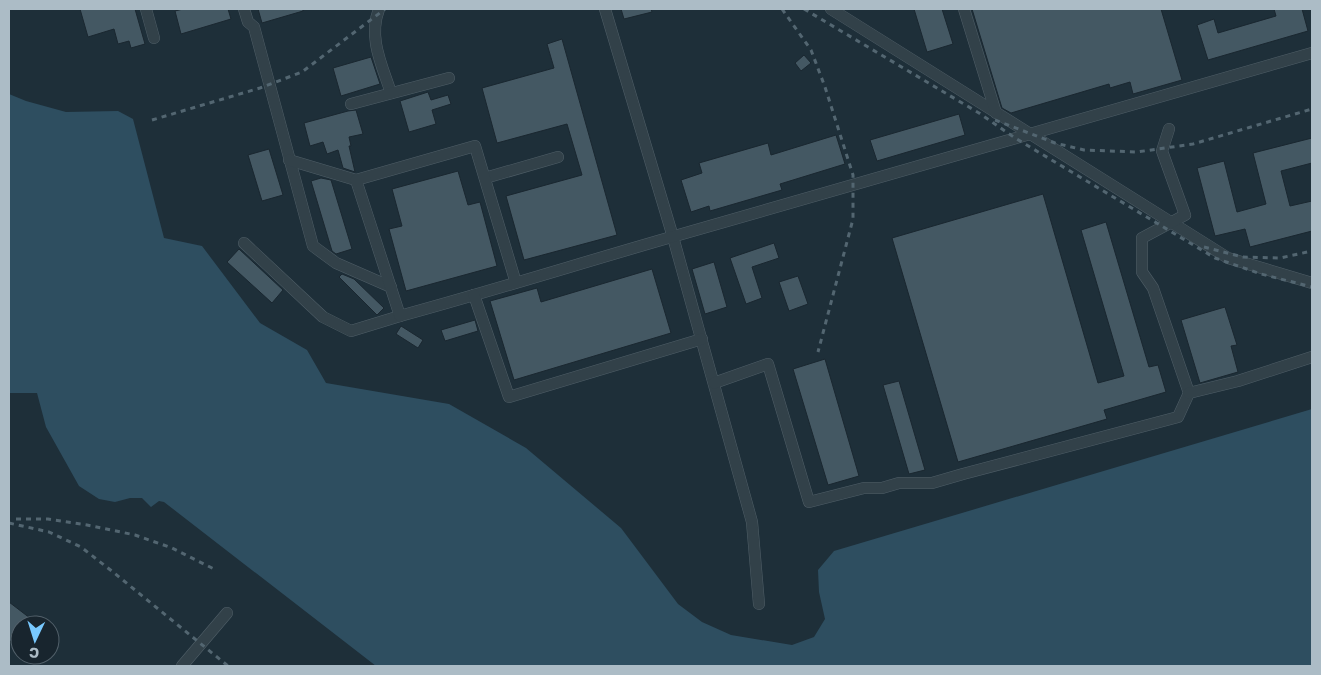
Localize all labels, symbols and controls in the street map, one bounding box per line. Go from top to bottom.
north arrow [10,615,60,665]
text: С [28,645,40,662]

